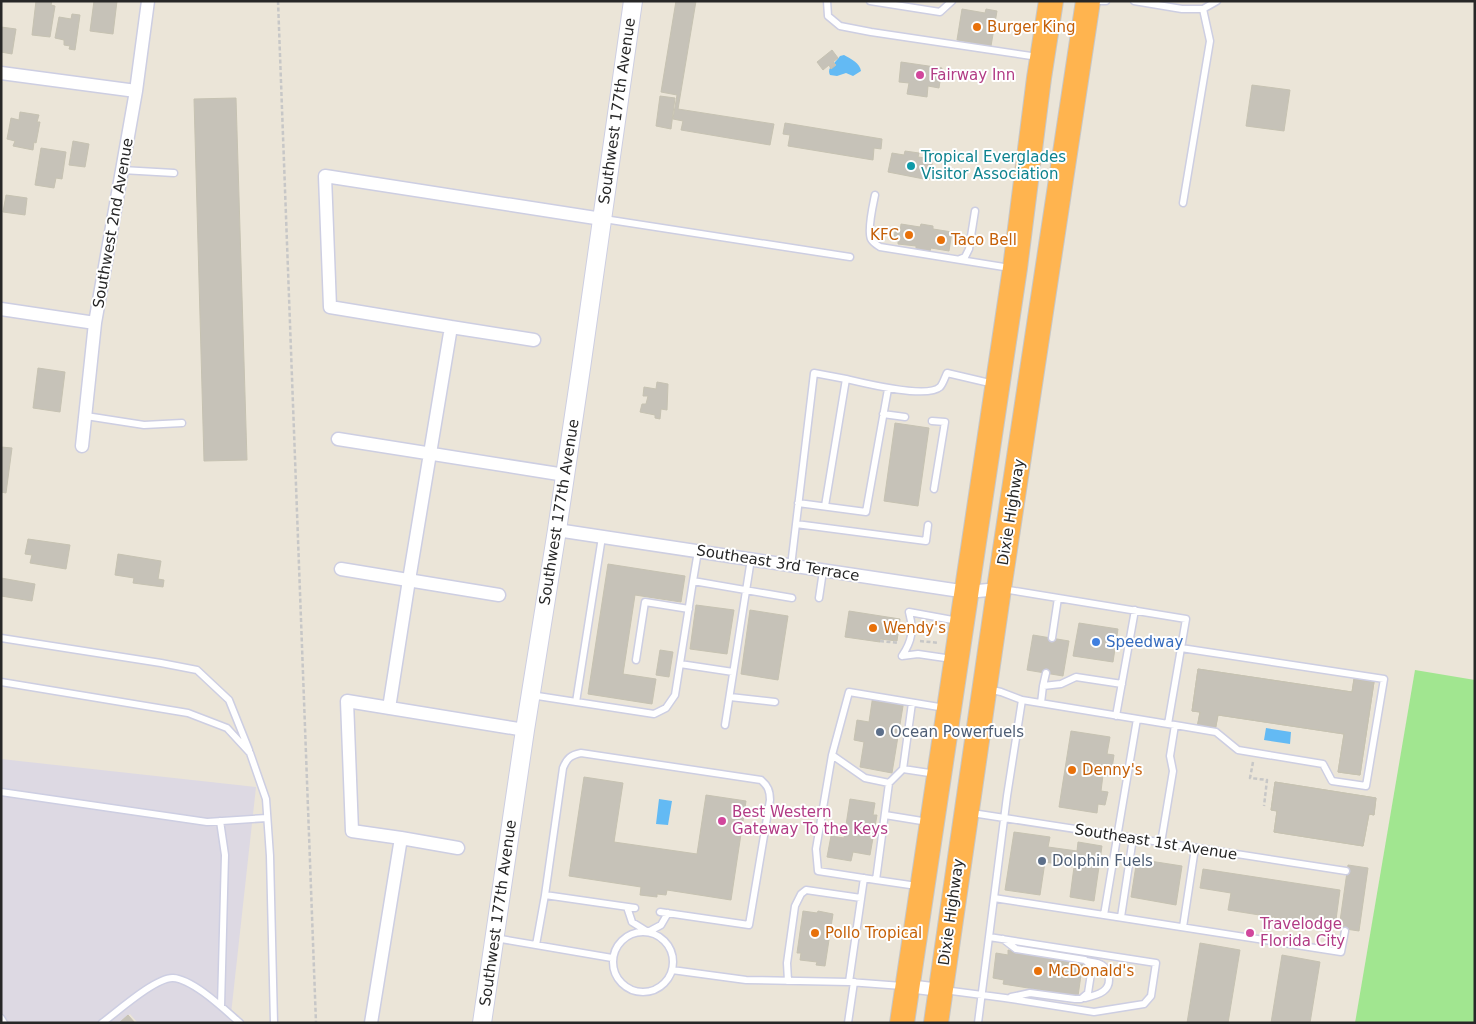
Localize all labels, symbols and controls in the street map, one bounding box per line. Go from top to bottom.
street label: Southwest 177th Avenue [595,17,639,205]
place label: Burger King [987,18,1075,36]
marker: Burger King [971,21,983,33]
place label: Fairway Inn [930,66,1015,84]
marker: Fairway Inn [914,69,926,81]
street label: Southwest 2nd Avenue [89,136,137,310]
place label: Tropical Everglades Visitor Association [920,148,1066,183]
marker: Tropical Everglades Visitor Association [905,160,917,172]
place label: KFC [870,226,899,244]
marker: KFC [903,229,915,241]
place label: Taco Bell [950,231,1017,249]
marker: Taco Bell [935,234,947,246]
street label: Southwest 177th Avenue [535,418,583,606]
street label: Dixie Highway [994,457,1028,567]
street label: Southeast 3rd Terrace [695,541,861,585]
place label: Wendy's [883,619,946,637]
marker: Wendy's [867,622,879,634]
place label: Speedway [1106,633,1183,651]
marker: Speedway [1090,636,1102,648]
place label: Ocean Powerfuels [890,723,1024,741]
marker: Ocean Powerfuels [874,726,886,738]
place label: Denny's [1082,761,1143,779]
marker: Denny's [1066,764,1078,776]
place label: Best Western Gateway To the Keys [732,803,888,838]
marker: Best Western Gateway To the Keys [716,815,728,827]
street label: Southwest 177th Avenue [476,819,520,1007]
street label: Southeast 1st Avenue [1073,820,1239,864]
place label: Dolphin Fuels [1052,852,1153,870]
marker: Dolphin Fuels [1036,855,1048,867]
street label: Dixie Highway [935,857,967,967]
place label: Travelodge Florida City [1259,915,1345,950]
place label: Pollo Tropical [825,924,922,942]
marker: Pollo Tropical [809,927,821,939]
marker: Travelodge Florida City [1244,927,1256,939]
place label: McDonald's [1048,962,1134,980]
marker: McDonald's [1032,965,1044,977]

